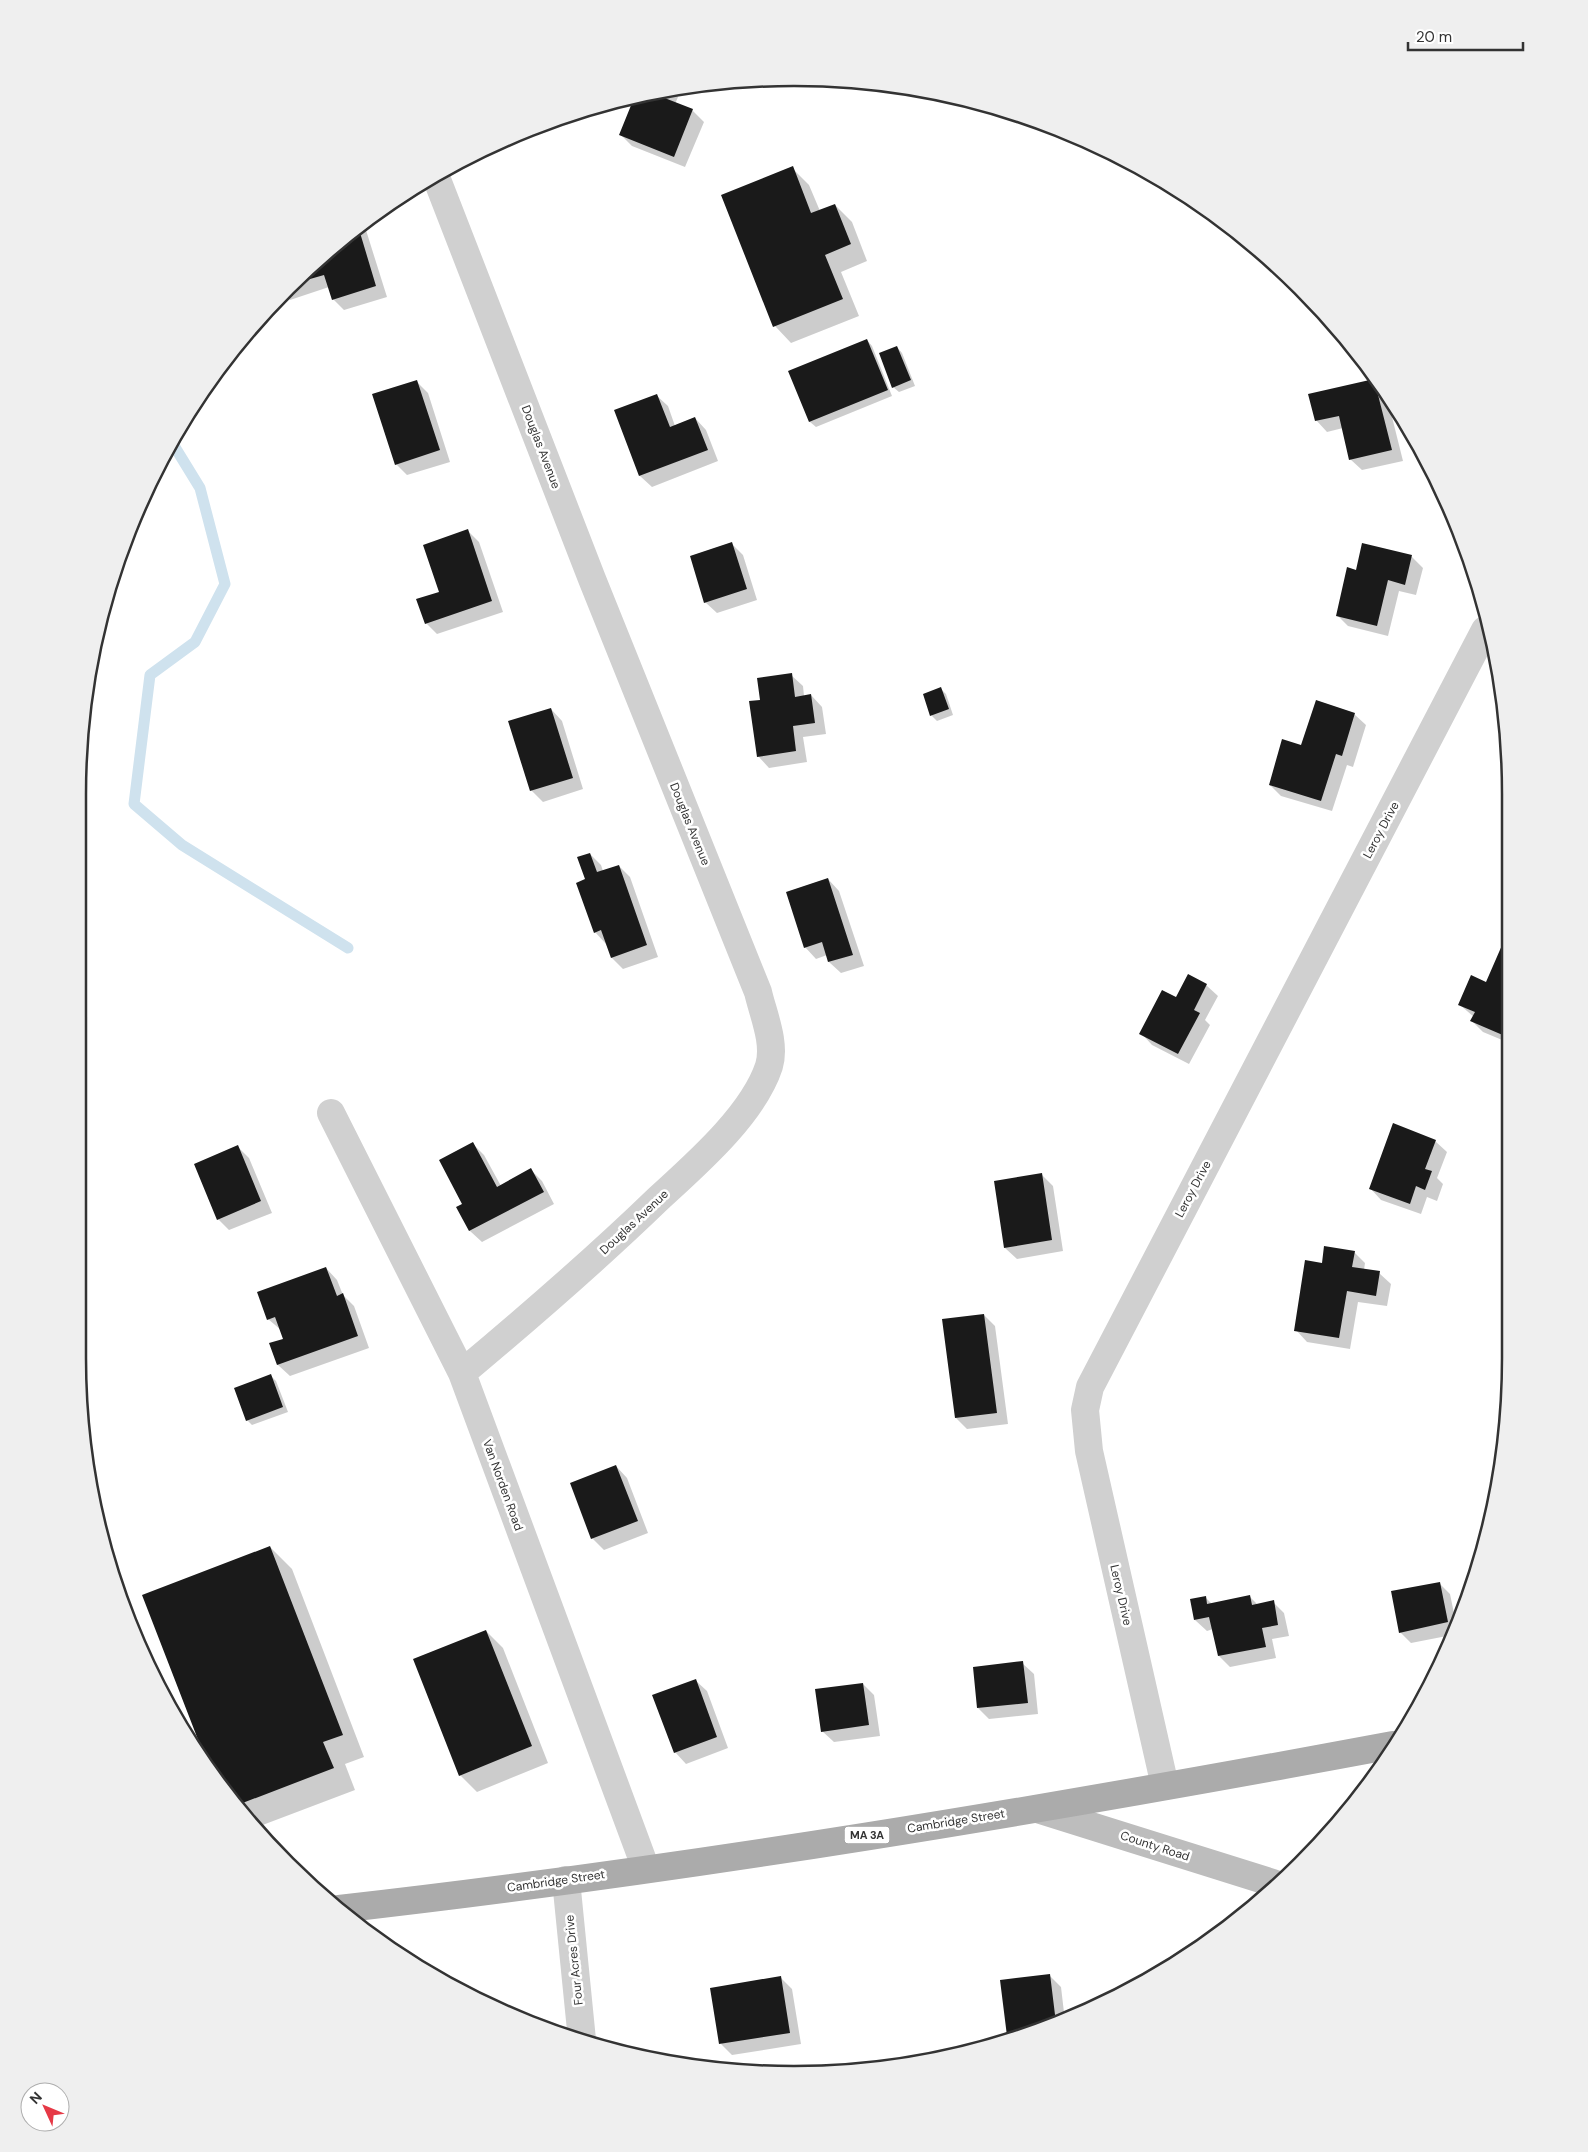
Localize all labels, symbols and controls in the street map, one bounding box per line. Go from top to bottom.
scale bar [1408,20,1523,52]
text: 20 m [1416,27,1452,47]
street label: Douglas Avenue [518,403,564,491]
street label: Douglas Avenue [666,780,714,868]
street label: Leroy Drive [1359,799,1403,861]
street label: Leroy Drive [1171,1158,1215,1220]
street label: Douglas Avenue [596,1186,672,1258]
street label: Van Norden Road [479,1437,527,1533]
street label: Leroy Drive [1106,1563,1136,1627]
street label: Cambridge Street [906,1805,1006,1837]
road number: MA 3A [844,1826,890,1844]
street label: County Road [1118,1827,1192,1865]
street label: Cambridge Street [506,1866,606,1896]
street label: Four Acres Drive [561,1914,587,2006]
north arrow [20,2082,70,2132]
text: N [26,2088,46,2108]

